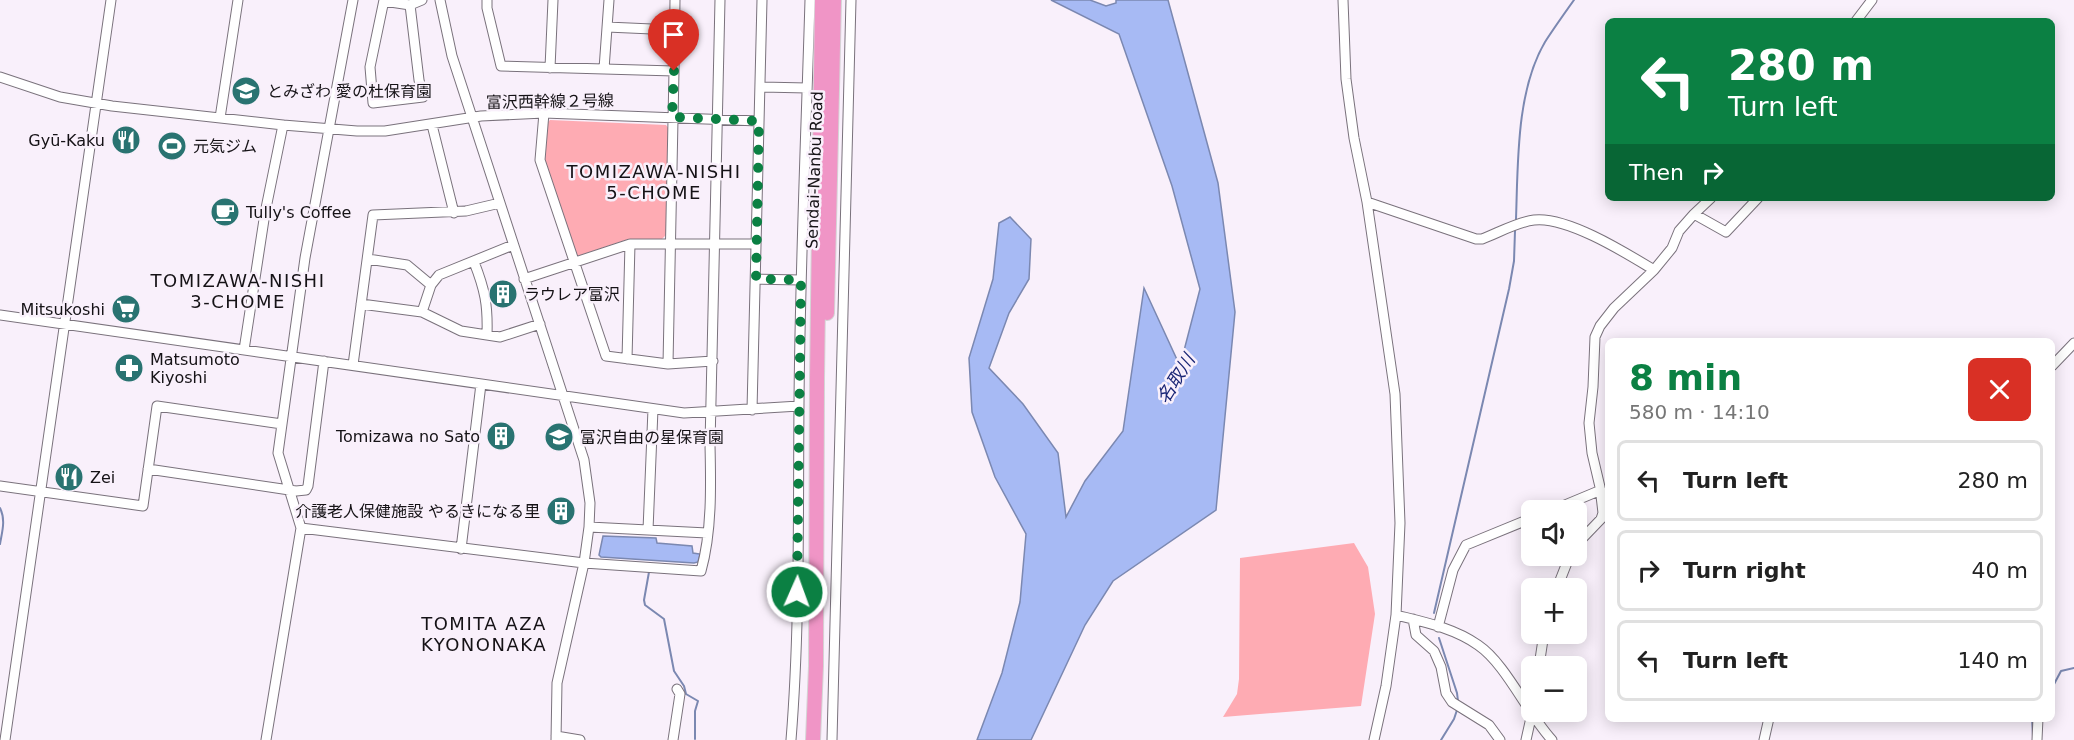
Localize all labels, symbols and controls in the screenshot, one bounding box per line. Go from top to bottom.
pin [648,9,699,71]
icon: arrive [657,18,690,51]
text: 280 m [1728,41,1874,90]
icon: left [1629,42,1707,120]
school or university icon: とみざわ 愛の杜保育園 [230,75,262,107]
place label: とみざわ 愛の杜保育園 [267,82,432,101]
street label: 富沢西幹線２号線 [486,91,614,112]
street label: Sendai-Nanbu Road [802,91,827,249]
text: Turn left [1728,91,1838,122]
restaurant icon: Gyū-Kaku [110,124,142,156]
sports icon: 元気ジム [156,130,188,162]
place label: Gyū-Kaku [28,131,105,150]
place label: 元気ジム [193,137,257,156]
icon: right [1696,156,1729,189]
text: Then [1629,160,1684,185]
district label: TOMIZAWA-NISHI 5-CHOME [566,161,741,203]
cafe icon: Tully's Coffee [209,196,241,228]
place label: Tully's Coffee [245,203,351,222]
district label: TOMIZAWA-NISHI 3-CHOME [150,270,325,312]
building icon: ラウレア富沢 [487,278,519,310]
place label: ラウレア富沢 [524,285,620,304]
supermarket icon: Mitsukoshi [110,293,142,325]
place label: Mitsukoshi [21,300,105,319]
water label: 名取川 [1152,349,1200,407]
place label: Matsumoto Kiyoshi [150,350,240,387]
pharmacy icon: Matsumoto Kiyoshi [113,352,145,384]
text: 8 min [1629,357,1742,398]
button: close [1968,358,2031,421]
text: 580 m · 14:10 [1629,400,1770,424]
building icon: Tomizawa no Sato [485,420,517,452]
school or university icon: 富沢自由の星保育園 [543,421,575,453]
place label: Tomizawa no Sato [335,427,480,446]
place label: 富沢自由の星保育園 [580,428,724,447]
restaurant icon: Zei [53,461,85,493]
icon: left [1632,464,1665,497]
place label: Zei [90,468,115,487]
text: Turn left [1683,468,1788,493]
text: 280 m [1958,468,2028,493]
building icon: 介護老人保健施設 やるきになる里 [545,495,577,527]
map controls [1521,500,1587,722]
button: sound [1521,500,1587,566]
place label: 介護老人保健施設 やるきになる里 [295,502,540,521]
icon: right [1632,554,1665,587]
text: Turn right [1683,558,1806,583]
text: 40 m [1972,558,2028,583]
position arrow [765,560,829,624]
button: + [1521,578,1587,644]
district label: TOMITA AZA KYONONAKA [420,613,547,655]
icon: left [1632,644,1665,677]
text: Turn left [1683,648,1788,673]
text: 140 m [1958,648,2028,673]
button: − [1521,656,1587,722]

